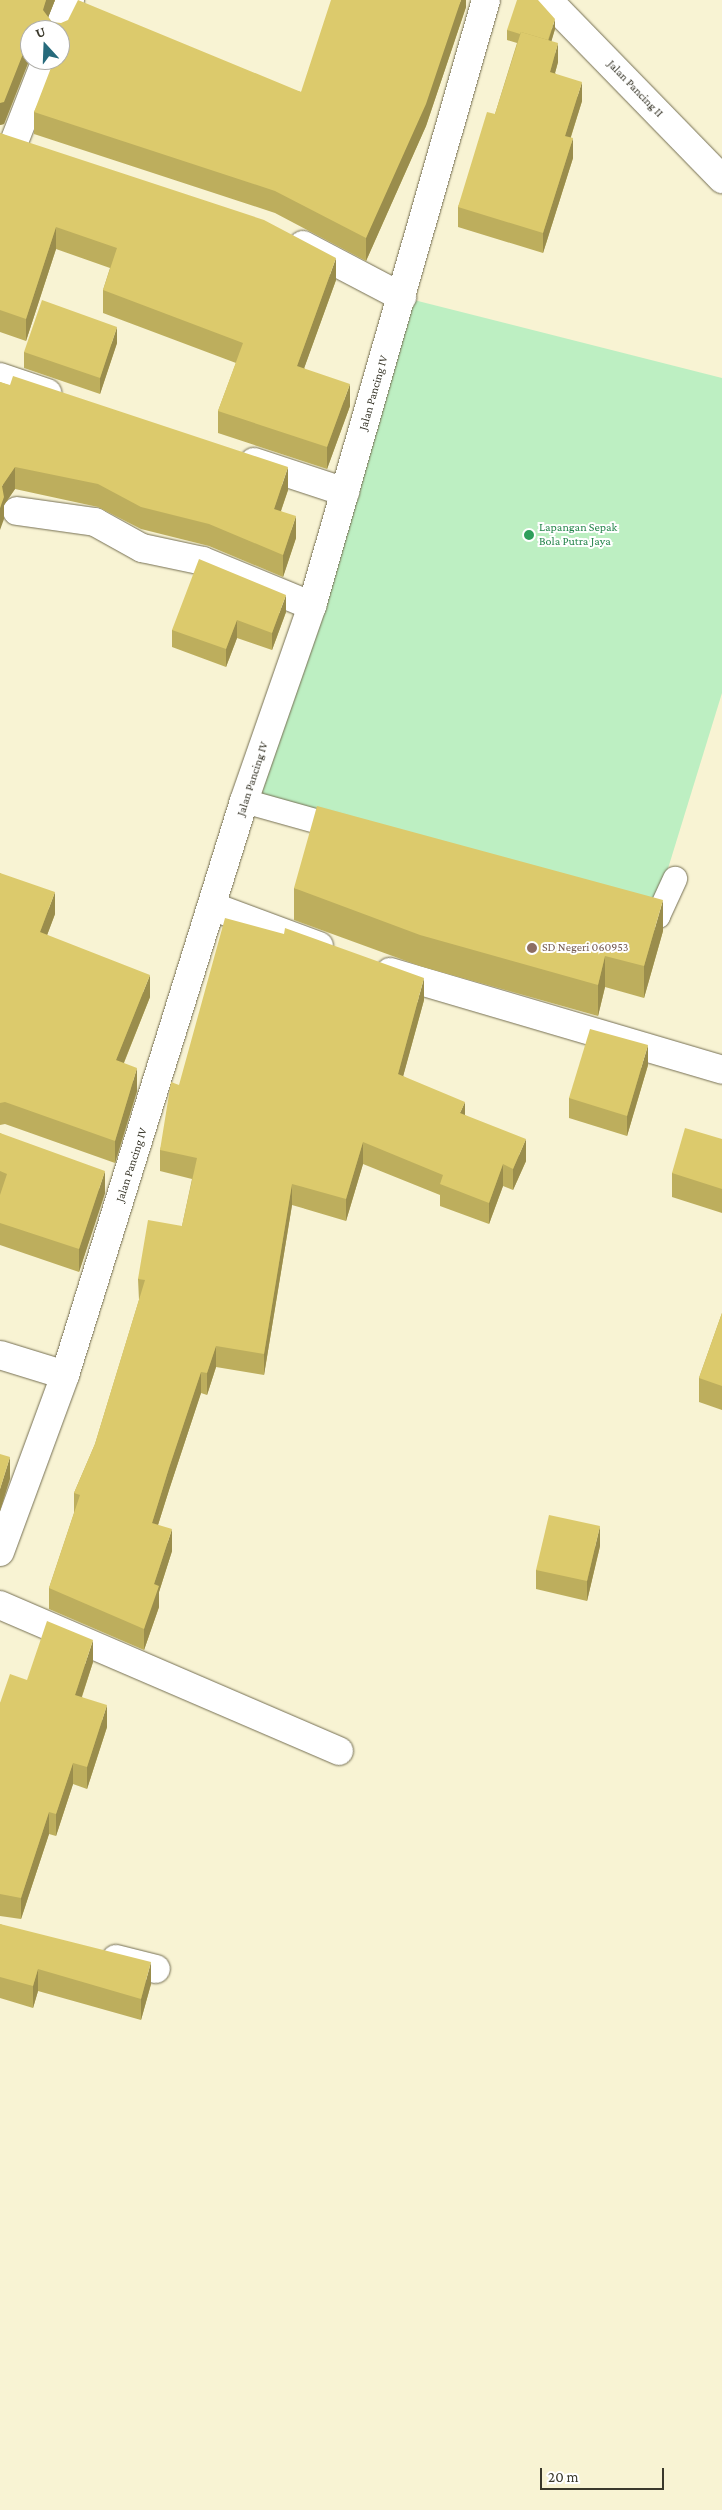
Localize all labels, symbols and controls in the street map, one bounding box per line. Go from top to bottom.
north arrow [20,20,70,70]
text: U [33,23,47,41]
street label: Jalan Pancing II [604,57,666,121]
street label: Jalan Pancing IV [356,354,392,432]
place label: Lapangan Sepak Bola Putra Jaya [539,521,617,549]
marker: Lapangan Sepak Bola Putra Jaya [523,529,535,541]
street label: Jalan Pancing IV [234,740,272,818]
place label: SD Negeri 060953 [542,941,628,955]
marker: SD Negeri 060953 [526,942,538,954]
street label: Jalan Pancing IV [113,1126,151,1204]
scale bar [542,2458,666,2490]
text: 20 m [548,2469,579,2485]

